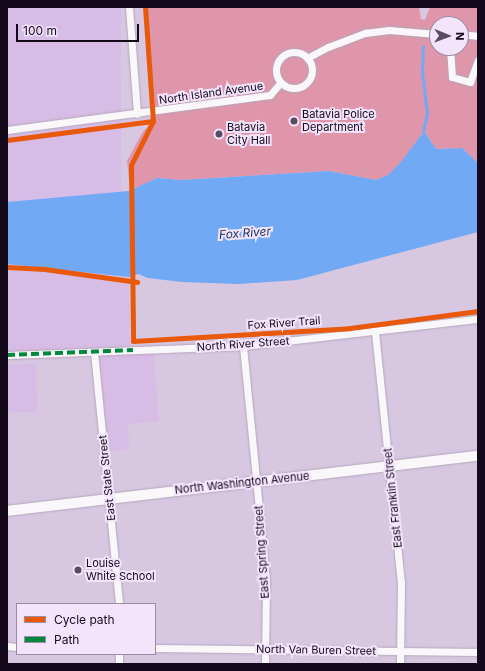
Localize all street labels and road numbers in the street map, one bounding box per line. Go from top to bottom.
street label: North Island Avenue [158,79,264,107]
street label: Fox River Trail [247,314,321,332]
street label: North River Street [196,334,290,354]
street label: East State Street [96,434,118,522]
street label: East Franklin Street [381,447,405,549]
street label: North Washington Avenue [174,469,310,497]
street label: East Spring Street [252,505,272,599]
street label: North Van Buren Street [256,642,376,658]

